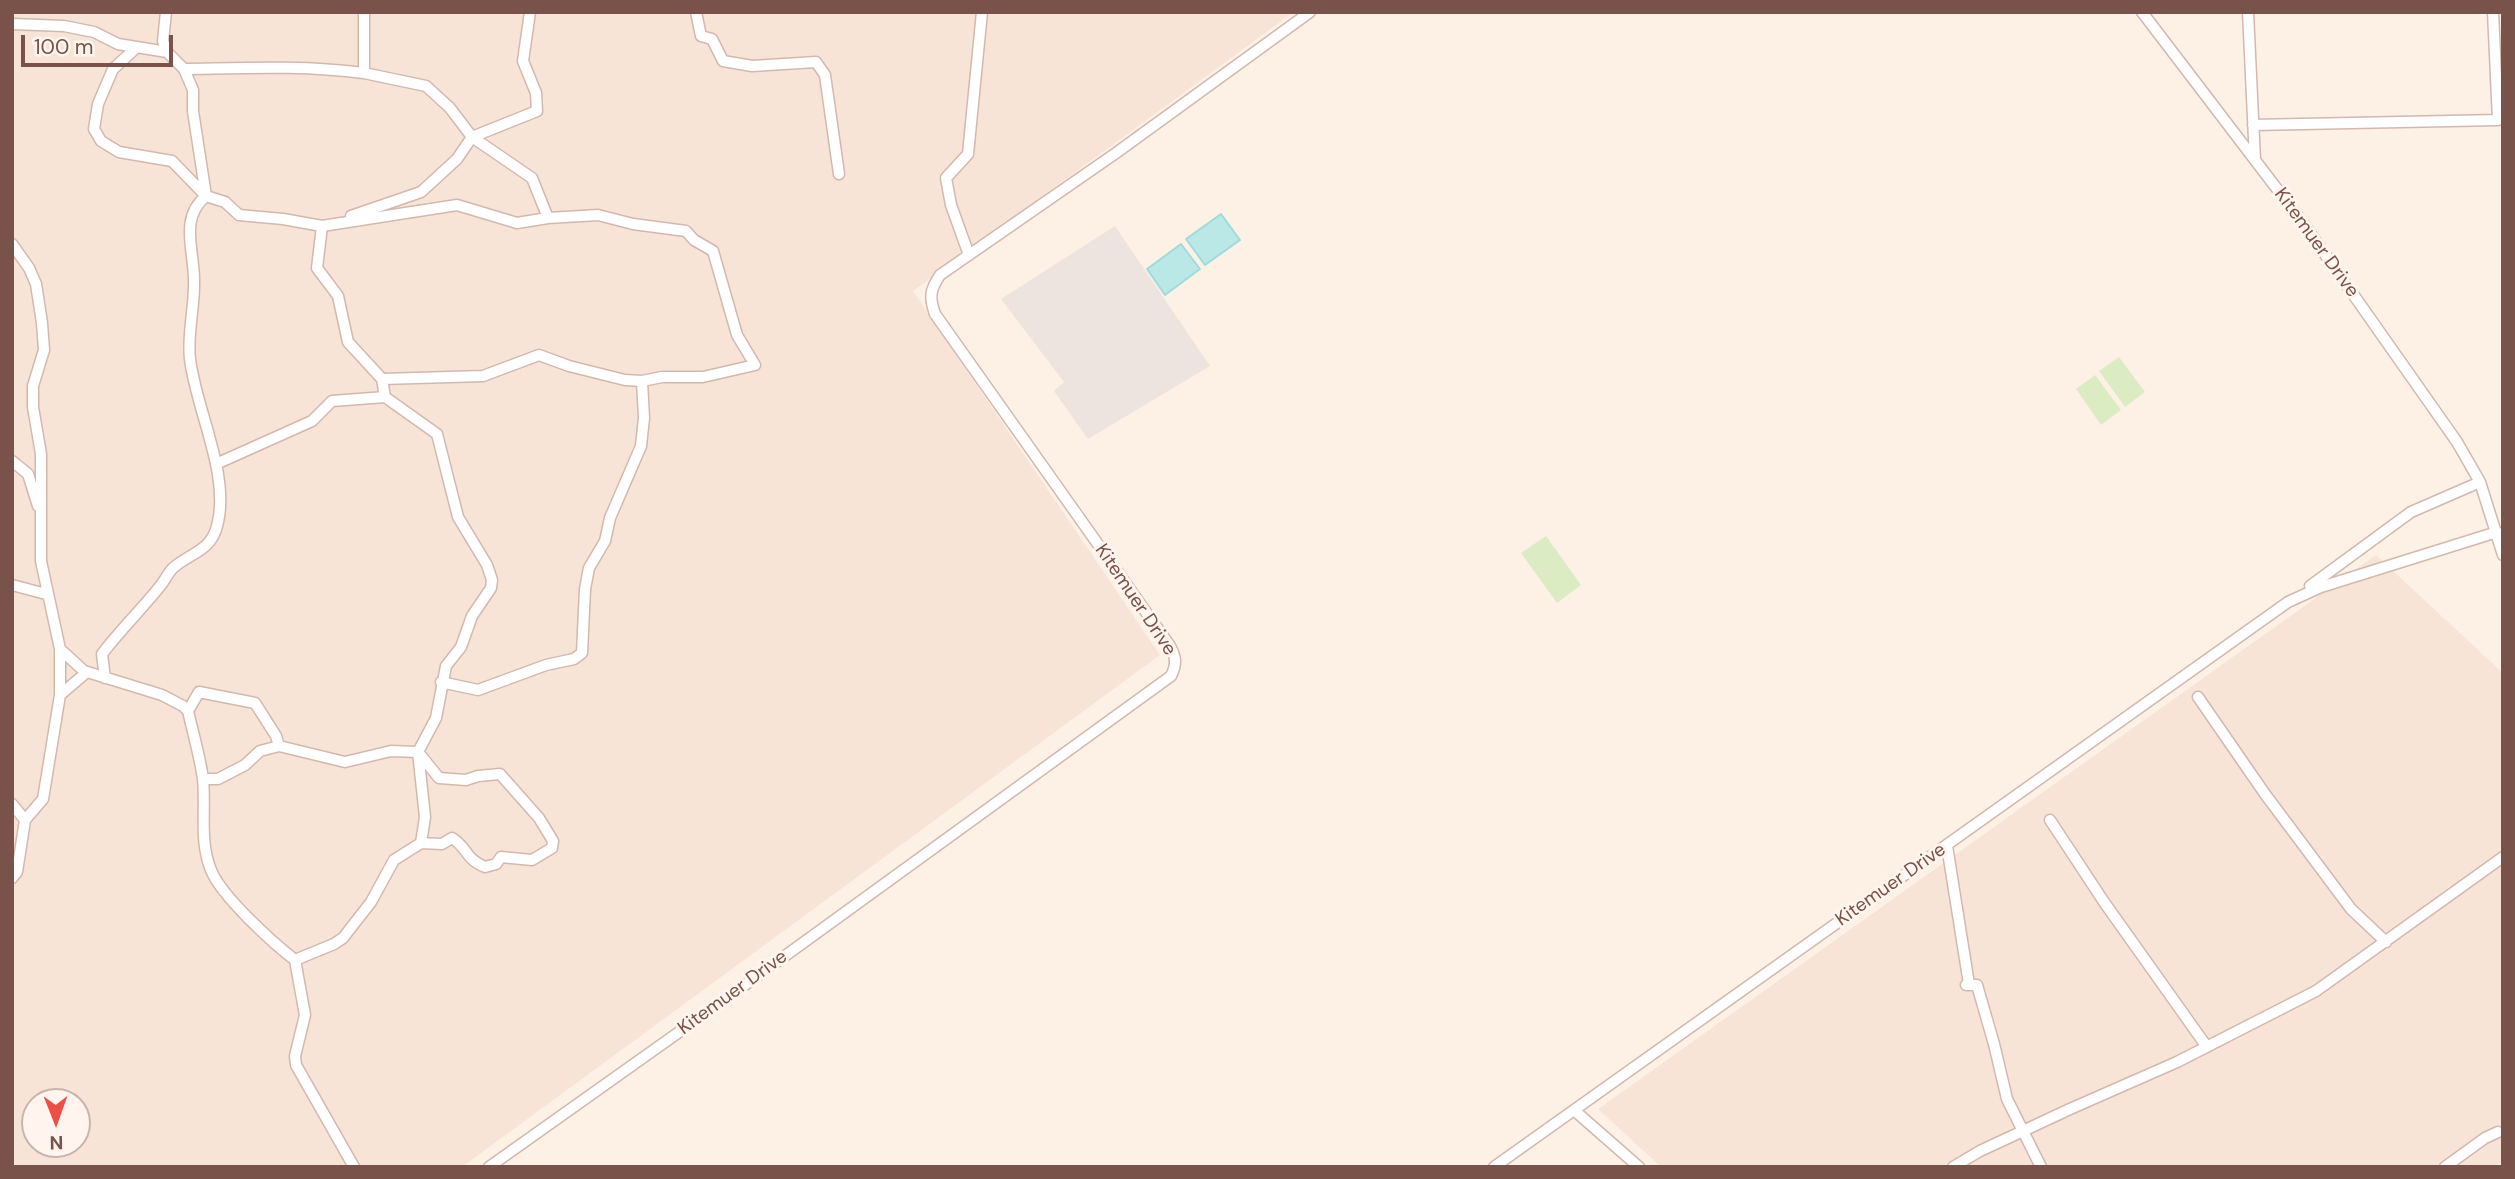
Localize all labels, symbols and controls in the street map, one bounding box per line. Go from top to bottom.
scale bar [24,21,177,65]
text: 100 m [34,33,94,61]
street label: Kitemuer Drive [2269,184,2363,302]
street label: Kitemuer Drive [1089,540,1181,660]
street label: Kitemuer Drive [1831,839,1951,931]
street label: Kitemuer Drive [674,946,792,1040]
north arrow [21,1088,91,1158]
text: N [49,1130,63,1155]

